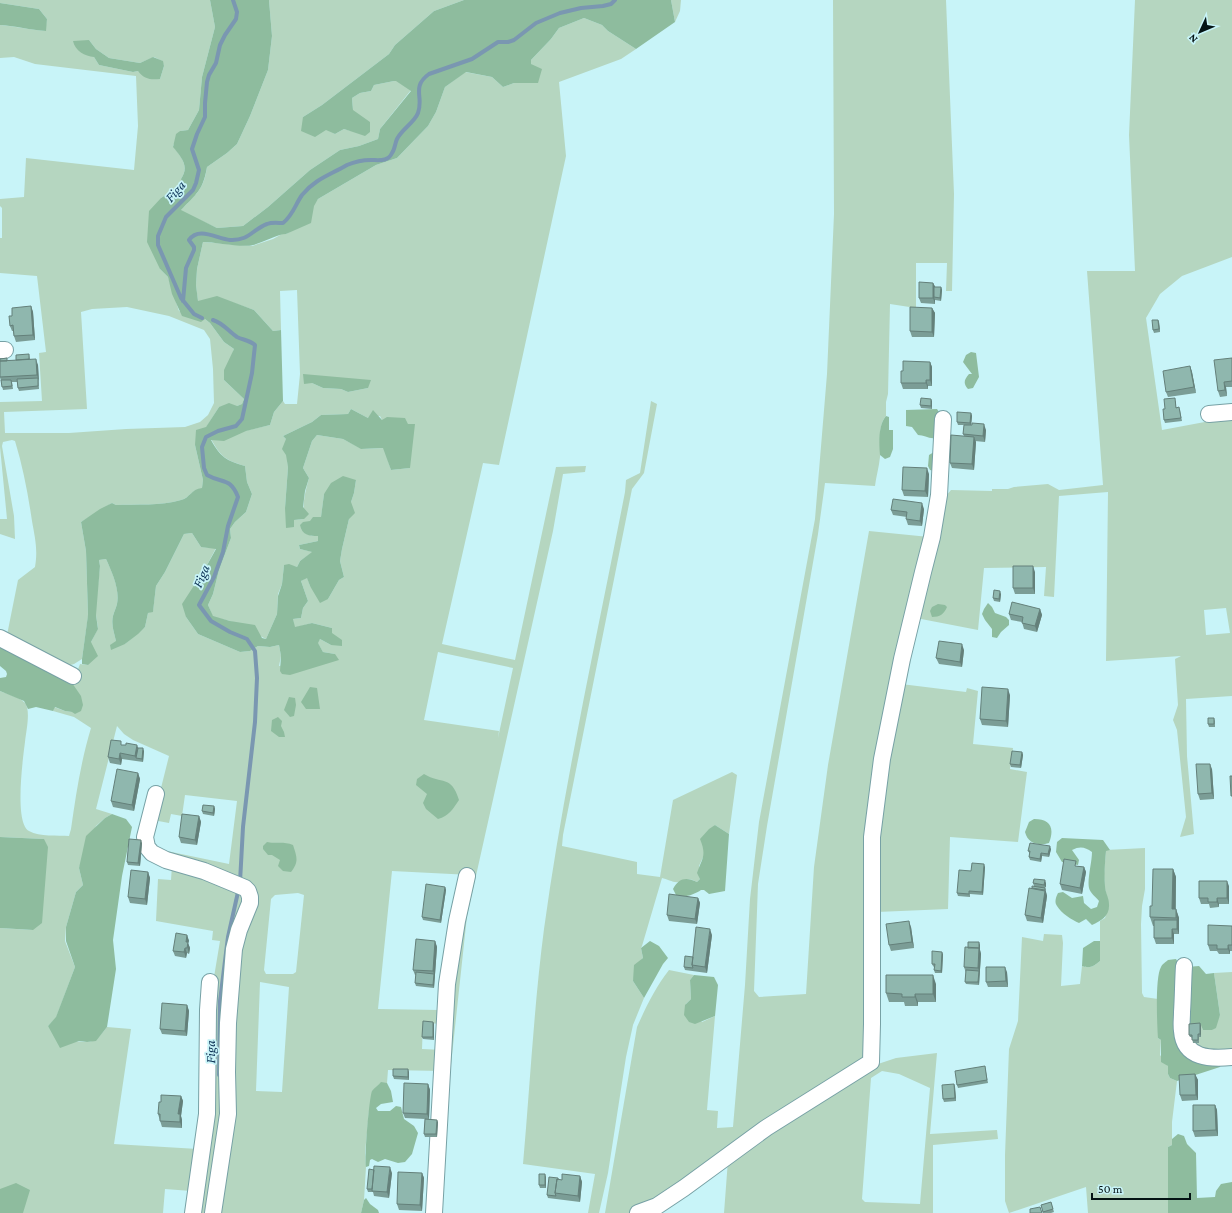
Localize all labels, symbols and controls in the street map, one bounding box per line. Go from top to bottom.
north arrow [1180,12,1220,52]
text: N [1186,32,1200,46]
water label: Figa [161,177,189,205]
water label: Figa [189,562,213,590]
water label: Figa [202,1040,218,1064]
scale bar [1092,1175,1190,1201]
text: 50 m [1098,1182,1123,1196]

